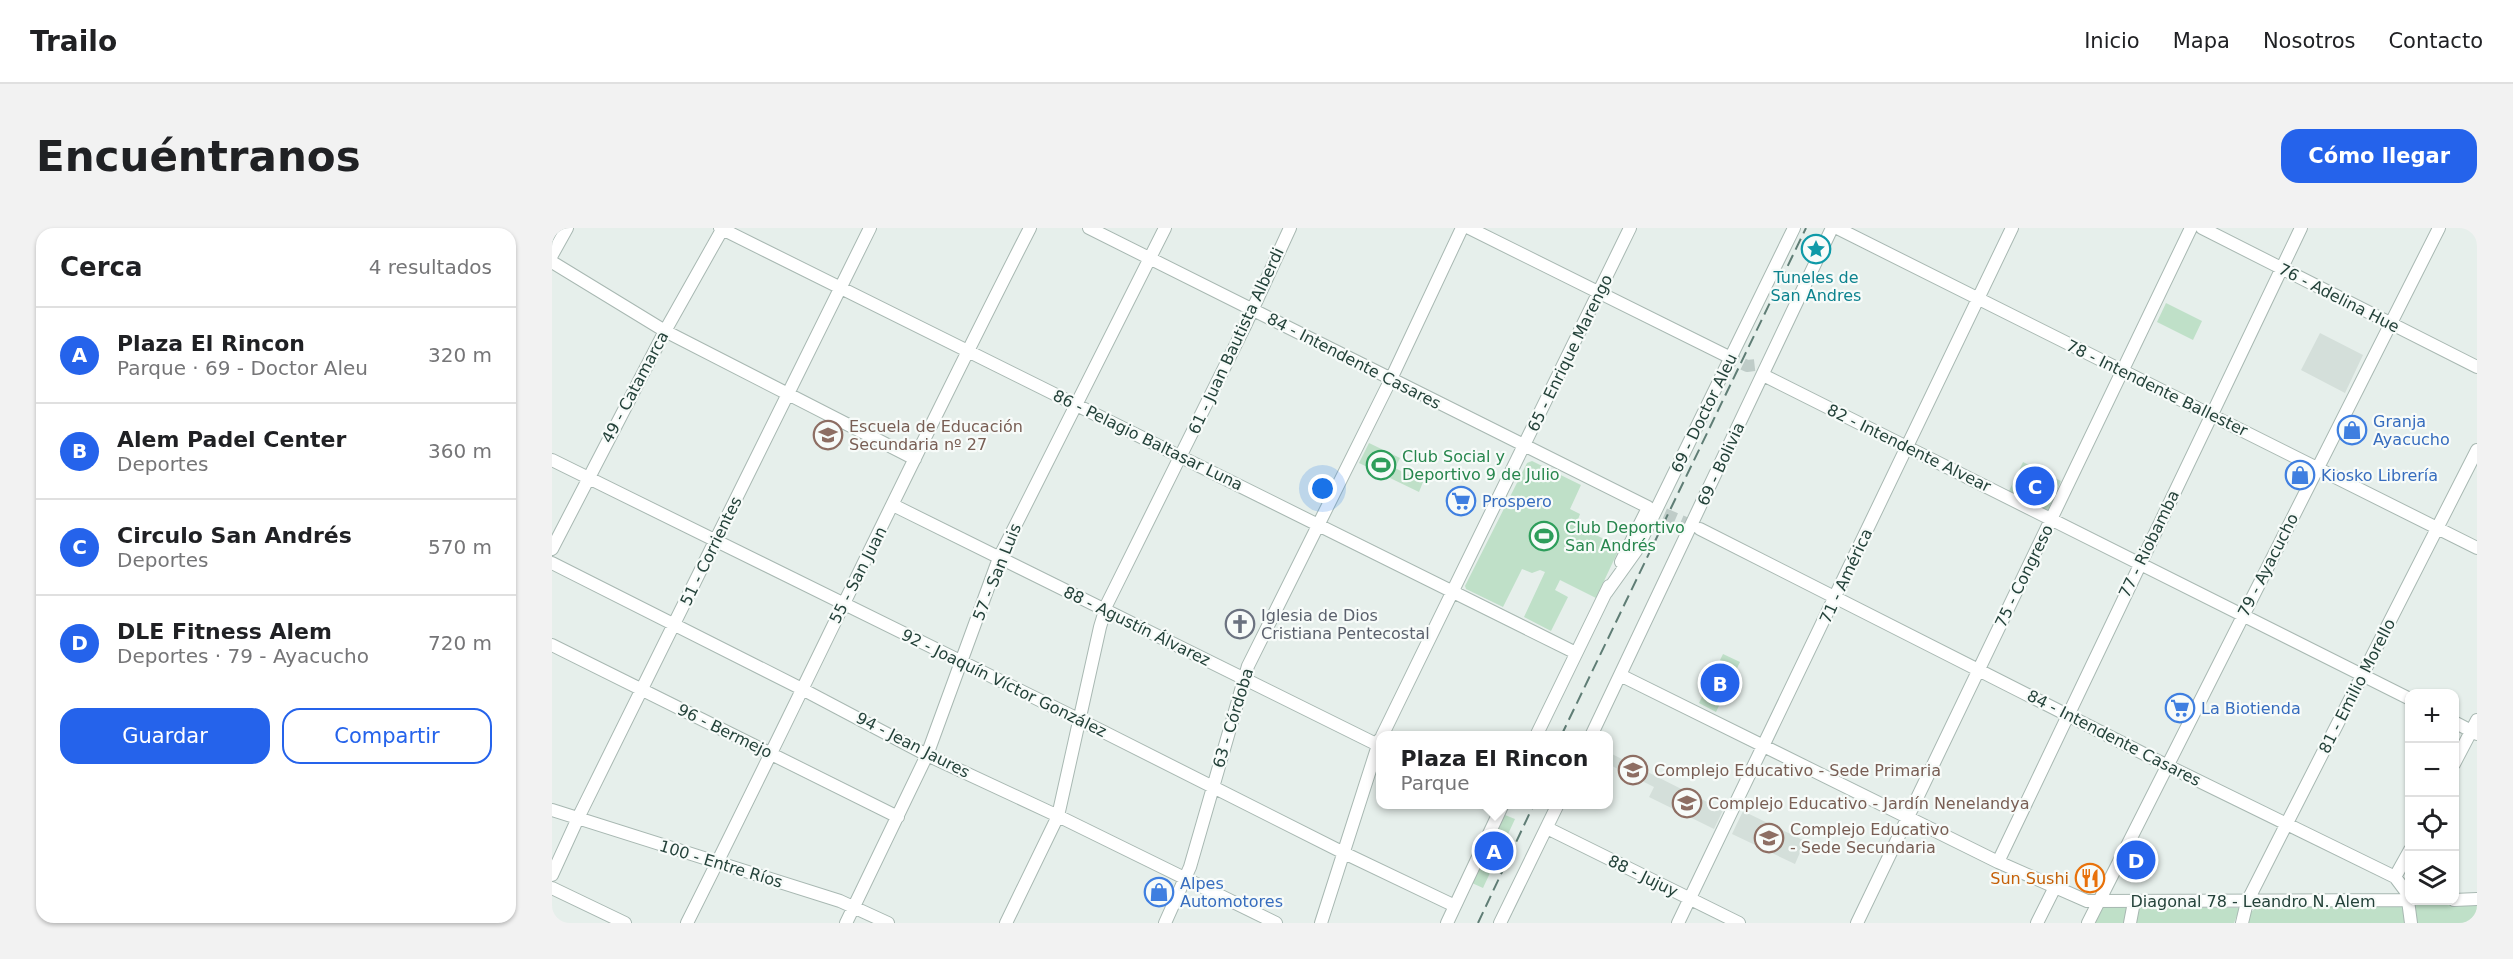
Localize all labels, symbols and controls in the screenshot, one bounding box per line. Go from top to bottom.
text: Trailo [30,25,117,58]
text: Inicio [2084,29,2140,53]
text: Mapa [2173,29,2230,53]
text: Nosotros [2263,29,2355,53]
text: Contacto [2388,29,2483,53]
button: Cómo llegar [2281,129,2477,183]
text: Encuéntranos [36,132,361,181]
place icon: Tuneles de San Andres [1800,233,1832,265]
street label: 61 - Juan Bautista Alberdi [1184,245,1288,437]
text: Cerca [60,252,143,282]
text: 4 resultados [369,255,492,279]
street label: 76 - Adelina Hue [2275,259,2403,337]
place label: Tuneles de San Andres [1771,268,1861,305]
street label: 65 - Enrique Marengo [1524,271,1616,435]
street label: 84 - Intendente Casares [1264,309,1444,413]
street label: 49 - Catamarca [598,328,672,446]
text: Plaza El Rincon [117,331,305,356]
street label: 78 - Intendente Ballester [2063,336,2251,440]
text: A [72,343,87,367]
text: 320 m [428,343,492,367]
street label: 69 - Doctor Aleu [1667,350,1741,476]
text: Parque · 69 - Doctor Aleu [117,356,368,380]
street label: 86 - Pelagio Baltasar Luna [1050,386,1246,494]
street label: 82 - Intendente Alvear [1824,400,1994,496]
place label: Granja Ayacucho [2373,412,2450,449]
shop icon: Granja Ayacucho [2336,414,2368,446]
place label: Escuela de Educación Secundaria nº 27 [849,417,1023,454]
school or university icon: Escuela de Educación Secundaria nº 27 [812,419,844,451]
street label: 69 - Bolivia [1693,419,1749,509]
text: Alem Padel Center [117,427,346,452]
text: B [72,439,87,463]
text: 360 m [428,439,492,463]
place label: Club Social y Deportivo 9 de Julio [1402,447,1560,484]
sports icon: Club Social y Deportivo 9 de Julio [1365,449,1397,481]
text: Deportes [117,452,208,476]
shop icon: Kiosko Librería [2284,459,2316,491]
pin: C [2016,464,2054,508]
place label: Kiosko Librería [2321,466,2438,485]
your location [1308,474,1337,503]
supermarket icon: Prospero [1445,485,1477,517]
street label: 77 - Riobamba [2115,487,2183,601]
place label: Prospero [1482,492,1552,511]
street label: 51 - Corrientes [676,493,746,609]
street label: 79 - Ayacucho [2234,510,2302,620]
place label: Club Deportivo San Andrés [1565,518,1685,555]
sports icon: Club Deportivo San Andrés [1528,520,1560,552]
street label: 57 - San Luis [969,521,1025,623]
street label: 75 - Congreso [1991,522,2057,630]
text: Circulo San Andrés [117,523,352,548]
street label: 55 - San Juan [825,523,891,627]
street label: 71 - América [1816,526,1876,626]
text: C [72,535,87,559]
text: 570 m [428,535,492,559]
text: Deportes [117,548,208,572]
street label: 88 - Agustín Álvarez [1060,582,1214,670]
place label: Iglesia de Dios Cristiana Pentecostal [1261,606,1430,643]
church icon: Iglesia de Dios Cristiana Pentecostal [1224,608,1256,640]
street label: 81 - Emilio Morello [2315,616,2399,756]
text: DLE Fitness Alem [117,619,332,644]
street label: 92 - Joaquín Víctor González [898,625,1110,741]
text: D [71,631,88,655]
text: 720 m [428,631,492,655]
text: Deportes · 79 - Ayacucho [117,644,369,668]
pin: B [1700,660,1740,706]
street label: 63 - Córdoba [1209,666,1257,770]
street label: 84 - Intendente Casares [2024,686,2204,790]
map controls [2405,689,2459,905]
button: + [2405,689,2459,743]
supermarket icon: La Biotienda [2164,692,2196,724]
place label: La Biotienda [2201,699,2301,718]
street label: 96 - Bermejo [675,700,775,762]
button: Guardar [60,708,270,764]
button: Compartir [282,708,492,764]
street label: 94 - Jean Jaures [853,708,973,782]
popup [1376,731,1613,809]
button: − [2405,743,2459,797]
text: Plaza El Rincon [1400,746,1589,771]
school or university icon: Complejo Educativo - Sede Primaria [1617,754,1649,786]
place label: Complejo Educativo - Sede Primaria [1654,761,1941,780]
text: Parque [1400,771,1469,795]
school or university icon: Complejo Educativo - Jardín Nenelandya [1671,787,1703,819]
place label: Complejo Educativo - Jardín Nenelandya [1708,794,2030,813]
button: locate [2405,797,2459,851]
place label: Complejo Educativo - Sede Secundaria [1790,820,1949,857]
school or university icon: Complejo Educativo - Sede Secundaria [1753,822,1785,854]
pin: A [1474,828,1514,874]
street label: 100 - Entre Ríos [657,836,785,892]
pin: D [2116,838,2156,882]
street label: 88 - Jujuy [1605,851,1681,901]
button: layers [2405,851,2459,905]
restaurant icon: Sun Sushi [2074,862,2106,894]
place label: Sun Sushi [1990,869,2069,888]
place label: Alpes Automotores [1180,874,1283,911]
shop icon: Alpes Automotores [1143,876,1175,908]
street label: Diagonal 78 - Leandro N. Alem [2131,892,2375,911]

